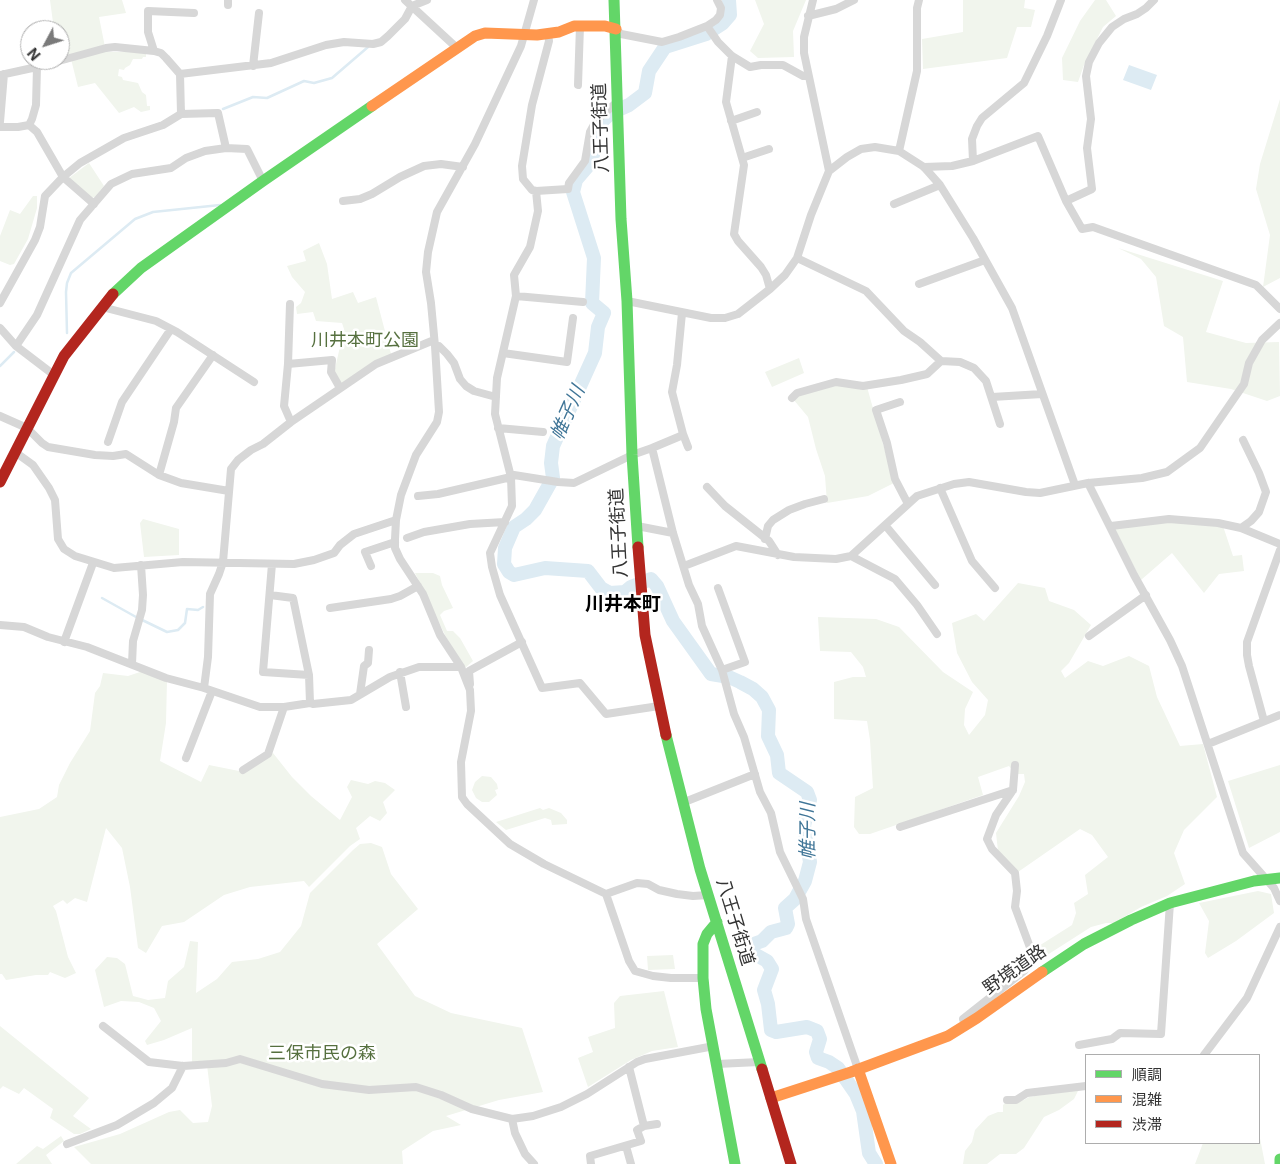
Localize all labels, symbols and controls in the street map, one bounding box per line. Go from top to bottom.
north arrow [20,20,70,70]
text: N [24,45,44,64]
street label: 八王子街道 [589,83,613,173]
park label: 川井本町公園 [311,330,419,352]
water label: 帷子川 [546,382,590,444]
street label: 八王子街道 [606,487,632,579]
district label: 川井本町 [585,593,661,615]
water label: 帷子川 [797,803,819,859]
street label: 八王子街道 [712,876,758,968]
street label: 野境道路 [979,941,1051,999]
park label: 三保市民の森 [268,1043,376,1065]
legend [1085,1054,1260,1144]
text: 順調 [1132,1065,1162,1084]
text: 混雑 [1132,1090,1162,1109]
text: 渋滞 [1132,1115,1162,1134]

